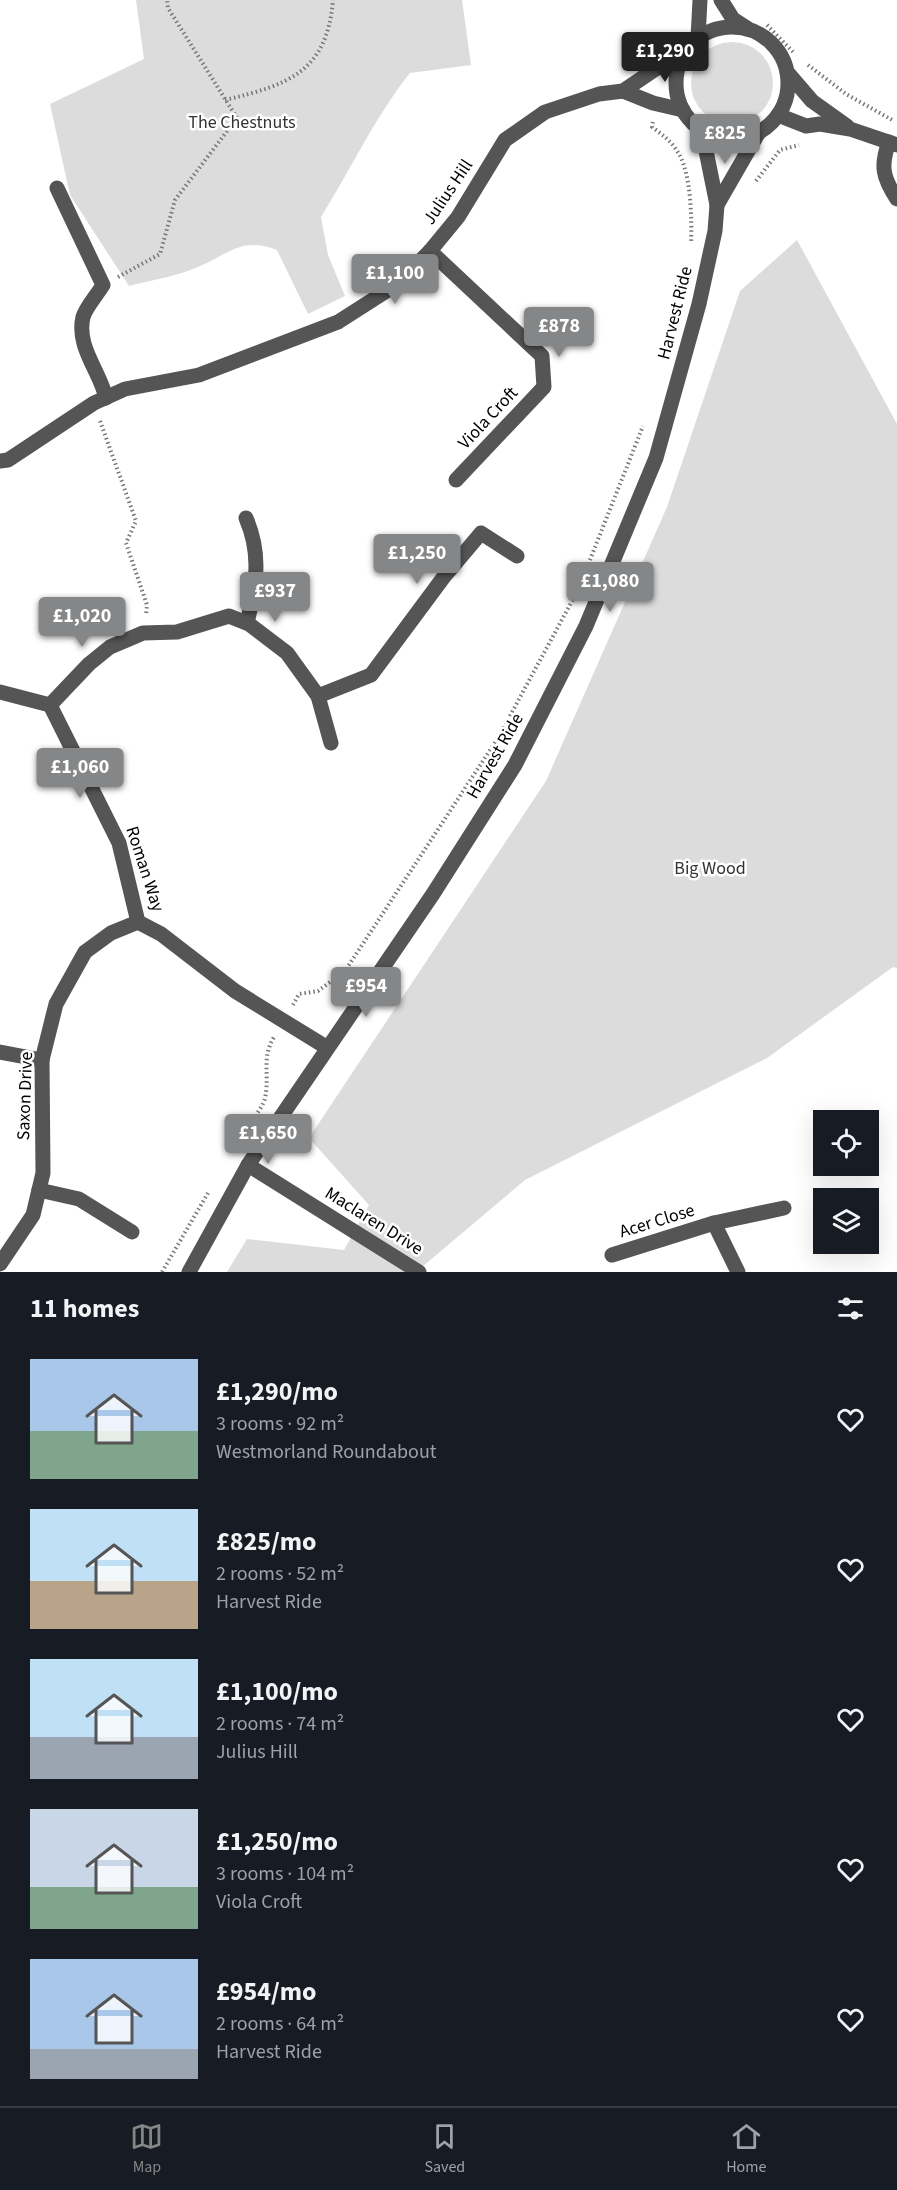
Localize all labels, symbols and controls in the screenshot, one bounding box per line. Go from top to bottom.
pin: £1,290 [616,32,714,83]
text: £1,290 [636,37,694,65]
park label: The Chestnuts [188,110,296,135]
pin: £825 [689,114,761,165]
text: £825 [704,119,746,147]
street label: Julius Hill [417,154,479,230]
pin: £1,100 [346,254,444,305]
text: £1,100 [366,259,424,287]
street label: Harvest Ride [651,264,699,362]
pin: £878 [523,307,595,358]
text: £878 [538,312,580,340]
street label: Viola Croft [452,381,524,455]
pin: £1,250 [368,534,466,585]
text: £1,250 [388,539,446,567]
pin: £1,080 [561,562,659,613]
text: £1,080 [581,567,639,595]
pin: £937 [239,572,311,623]
text: £937 [254,577,296,605]
pin: £1,020 [33,597,131,648]
text: £1,020 [53,602,111,630]
street label: Harvest Ride [460,708,530,803]
pin: £1,060 [31,748,129,799]
text: £1,060 [51,753,109,781]
street label: Roman Way [119,823,171,916]
park label: Big Wood [674,856,746,881]
pin: £954 [330,967,402,1018]
text: £954 [345,972,387,1000]
street label: Saxon Drive [11,1051,39,1141]
map controls [813,1110,879,1254]
button: locate [813,1110,879,1176]
pin: £1,650 [219,1114,317,1165]
text: £1,650 [239,1119,297,1147]
street label: Maclaren Drive [320,1181,428,1261]
button: layers [813,1188,879,1254]
street label: Acer Close [616,1198,698,1244]
text: 11 homes [30,1290,139,1327]
icon: filters [834,1292,867,1325]
text: £1,290/mo [216,1373,338,1410]
icon: home [78,1383,150,1455]
icon: heart [834,1403,867,1436]
text: 3 rooms · 92 m² [216,1410,344,1438]
text: Westmorland Roundabout [216,1438,437,1466]
text: £825/mo [216,1523,316,1560]
icon: home [78,1533,150,1605]
icon: heart [834,1553,867,1586]
text: 2 rooms · 52 m² [216,1560,344,1588]
text: Harvest Ride [216,1588,322,1616]
text: £1,100/mo [216,1673,338,1710]
icon: home [78,1683,150,1755]
icon: heart [834,1703,867,1736]
text: 2 rooms · 74 m² [216,1710,344,1738]
text: Julius Hill [216,1738,298,1766]
text: £1,250/mo [216,1823,338,1860]
icon: home [78,1833,150,1905]
icon: heart [834,1853,867,1886]
text: 3 rooms · 104 m² [216,1860,354,1888]
text: Viola Croft [216,1888,302,1916]
text: £954/mo [216,1973,316,2010]
icon: home [78,1983,150,2055]
icon: heart [834,2003,867,2036]
text: 2 rooms · 64 m² [216,2010,344,2038]
text: Harvest Ride [216,2038,322,2066]
tab: Map [130,2120,163,2178]
tab: Saved [424,2120,465,2178]
tab: Home [726,2120,767,2178]

